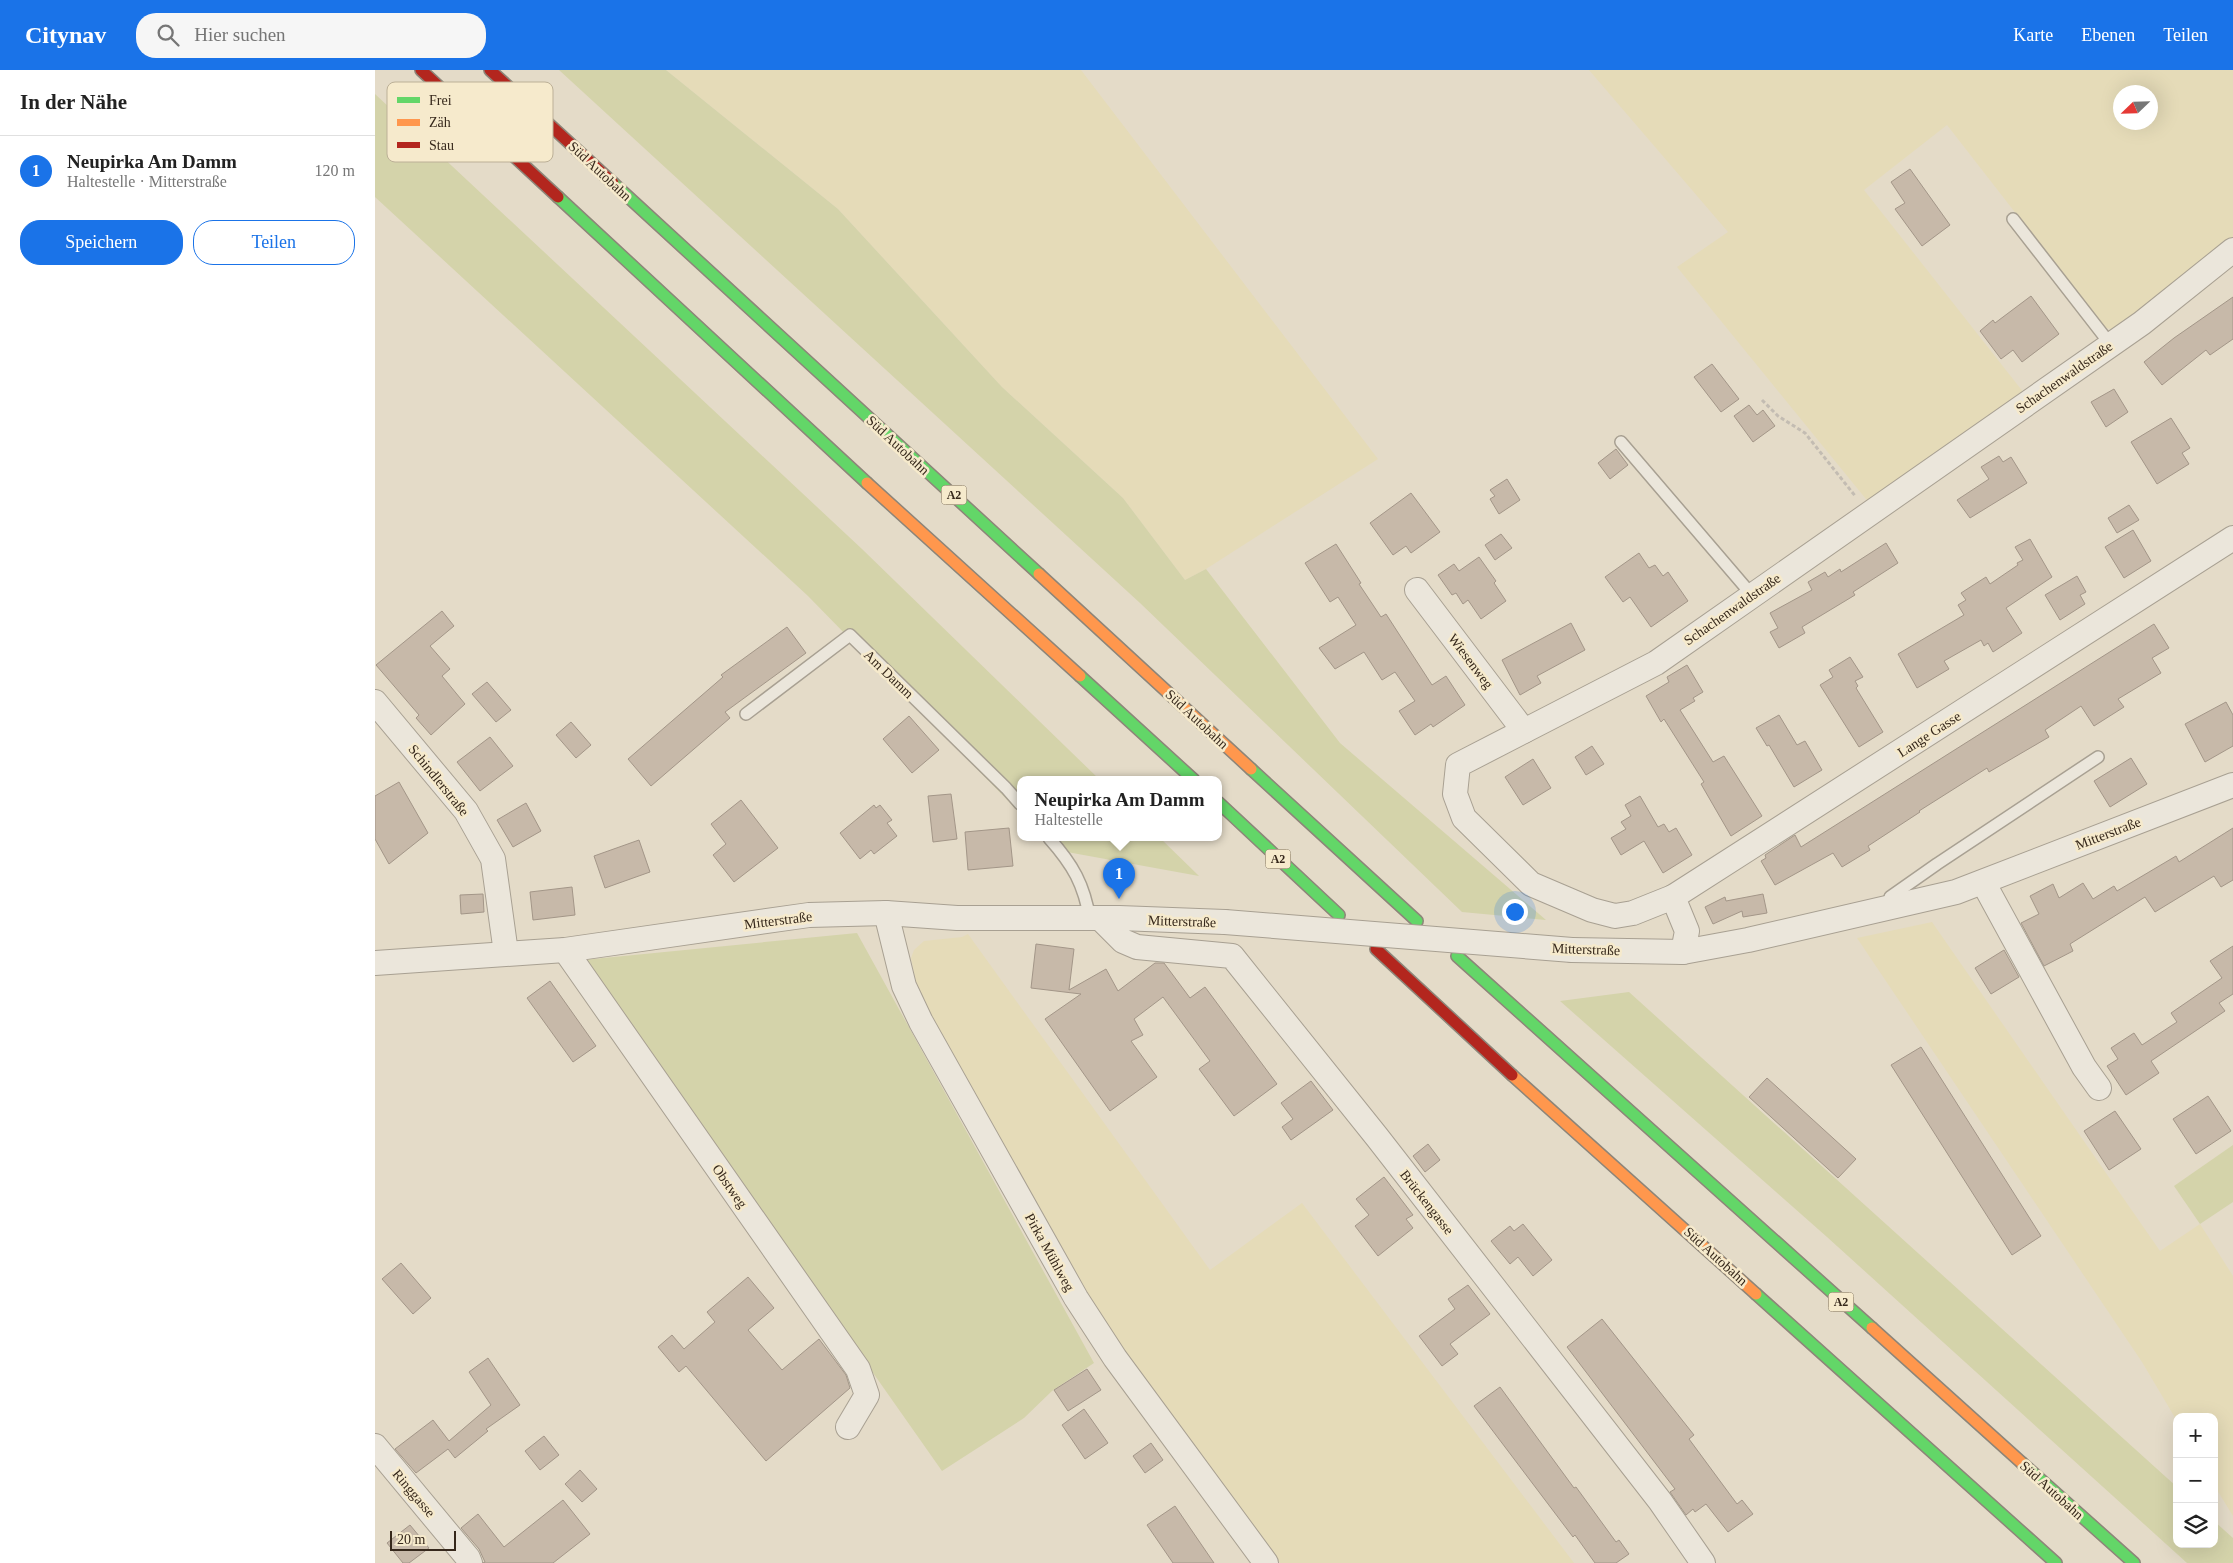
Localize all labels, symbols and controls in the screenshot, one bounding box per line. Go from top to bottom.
search box [136,13,486,58]
icon: search [154,21,182,49]
text: Citynav [25,22,106,48]
text: Hier suchen [194,24,286,45]
text: Karte [2013,25,2053,45]
text: Ebenen [2081,25,2135,45]
text: Teilen [2163,25,2208,45]
legend [387,82,553,162]
north arrow [2113,85,2158,130]
text: In der Nähe [20,90,127,114]
text: Frei [429,93,452,108]
text: Zäh [429,115,451,130]
text: Stau [429,138,454,153]
street label: Süd Autobahn [565,139,634,204]
text: Neupirka Am Damm [67,151,237,172]
text: 1 [32,162,40,179]
text: 120 m [315,162,355,179]
text: Haltestelle · Mitterstraße [67,173,227,190]
button: Speichern [20,220,183,265]
button: Teilen [193,220,355,265]
street label: Schachenwaldstraße [2013,338,2115,416]
street label: Süd Autobahn [863,413,932,478]
road number: A2 [941,486,967,504]
street label: Schachenwaldstraße [1681,570,1783,648]
street label: Wiesenweg [1445,631,1496,692]
street label: Am Damm [861,647,916,702]
street label: Süd Autobahn [1162,687,1231,752]
street label: Lange Gasse [1895,709,1964,760]
street label: Schindlerstraße [405,742,472,819]
popup [1017,776,1222,841]
text: Neupirka Am Damm [1035,789,1204,810]
text: Haltestelle [1035,811,1103,828]
street label: Mitterstraße [2074,814,2143,853]
road number: A2 [1265,850,1291,869]
pin: 1 [1103,858,1135,899]
your location [1502,899,1528,925]
street label: Mitterstraße [743,909,813,932]
street label: Mitterstraße [1148,913,1216,930]
street label: Mitterstraße [1552,941,1620,958]
street label: Obstweg [709,1162,750,1211]
street label: Brückengasse [1397,1167,1456,1238]
street label: Pirka Mühlweg [1022,1211,1077,1294]
street label: Süd Autobahn [1681,1224,1750,1289]
road number: A2 [1829,1292,1853,1312]
map controls [2173,1413,2218,1548]
button: + [2173,1413,2218,1458]
street label: Süd Autobahn [2017,1458,2086,1523]
button: − [2173,1458,2218,1503]
street label: Ringgasse [389,1466,438,1520]
button: layers [2173,1503,2218,1548]
scale bar [390,1528,456,1551]
text: 20 m [397,1532,425,1547]

